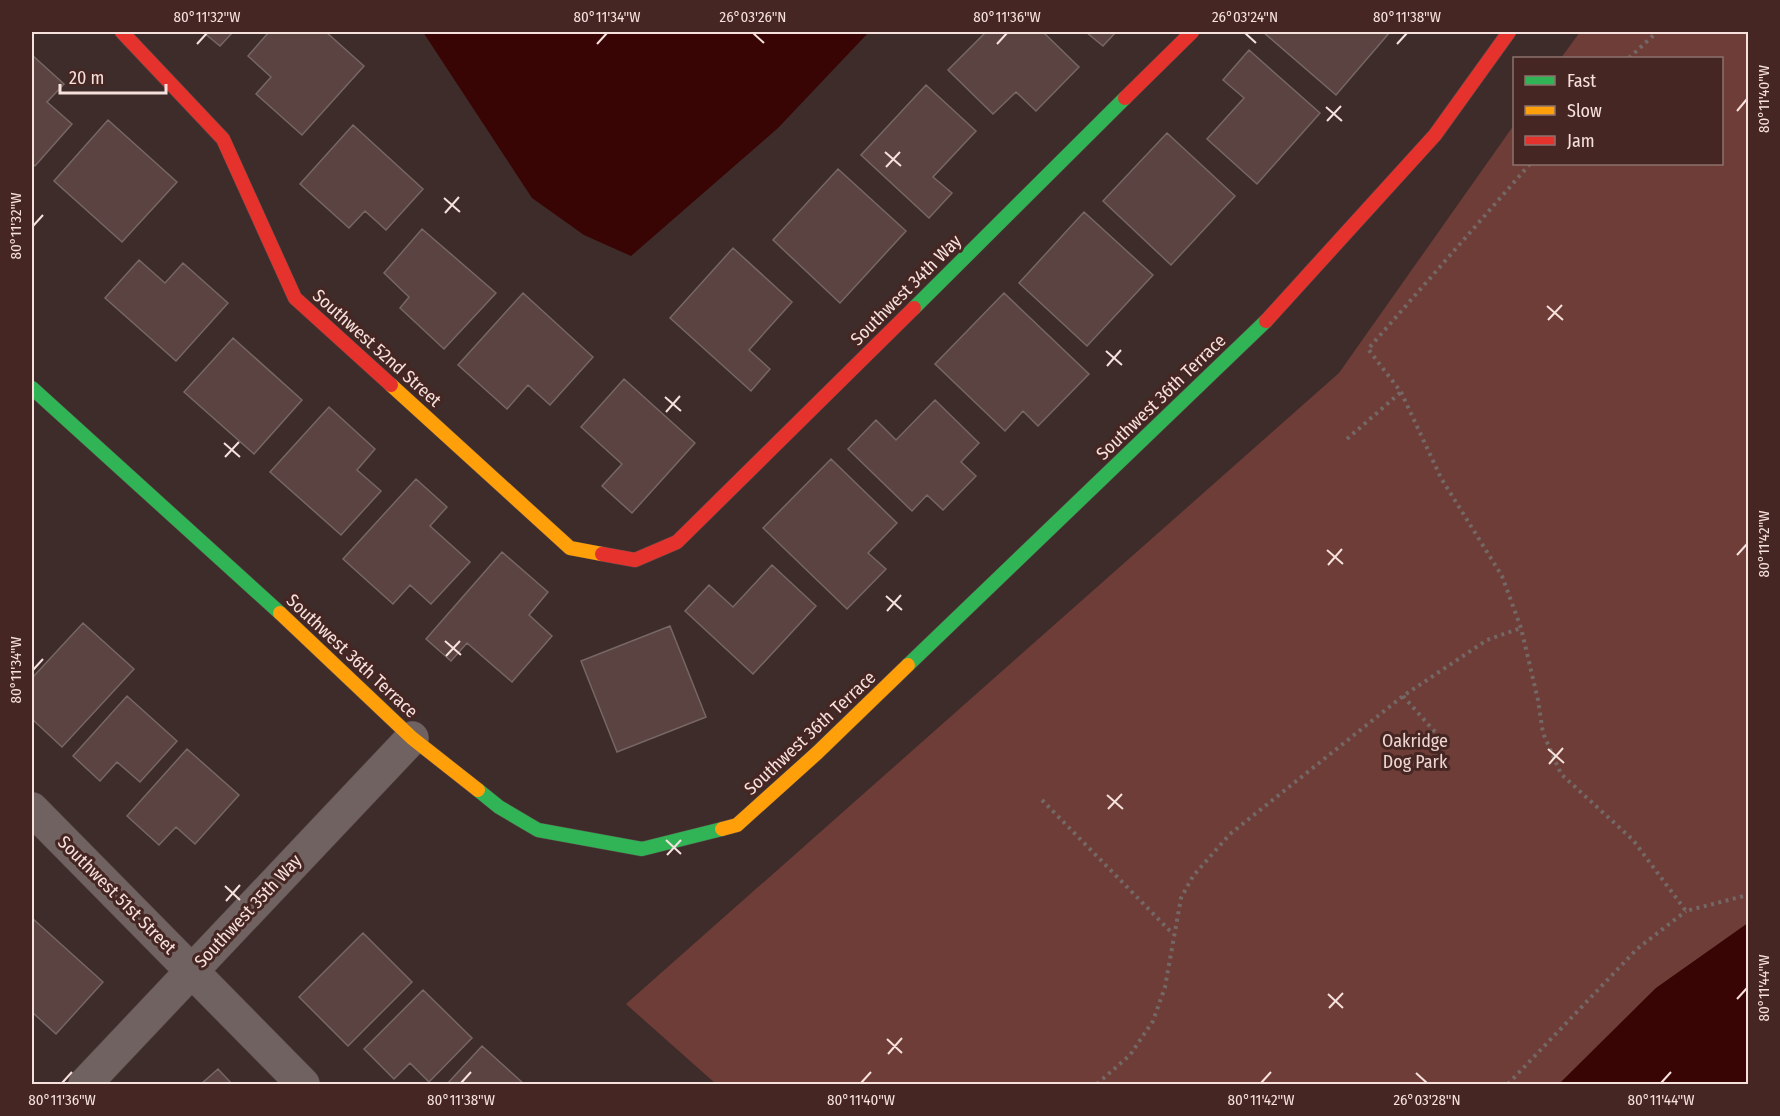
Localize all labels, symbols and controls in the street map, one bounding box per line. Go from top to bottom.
text: 80°11'32"W [173,8,241,26]
text: 80°11'34"W [574,8,640,26]
text: 26°03'26"N [720,8,786,26]
text: 80°11'36"W [973,8,1041,26]
text: 26°03'24"N [1212,8,1278,26]
text: 80°11'38"W [1373,8,1441,26]
scale bar [60,57,166,95]
legend [1513,57,1723,165]
text: 80°11'40"W [1755,65,1773,133]
text: 20 m [69,67,104,89]
text: Fast [1567,70,1596,92]
text: Slow [1567,100,1602,122]
text: Jam [1567,130,1595,152]
text: 80°11'32"W [7,192,25,260]
street label: Southwest 34th Way [846,230,966,350]
street label: Southwest 52nd Street [308,285,446,412]
street label: Southwest 36th Terrace [1092,329,1230,465]
text: 80°11'42"W [1755,511,1773,577]
street label: Southwest 36th Terrace [282,589,422,723]
text: 80°11'34"W [7,637,25,703]
street label: Southwest 36th Terrace [740,666,880,800]
park label: Oakridge Dog Park [1382,730,1448,773]
street label: Southwest 51st Street [53,831,181,959]
street label: Southwest 35th Way [190,850,306,972]
text: 80°11'44"W [1755,955,1773,1021]
text: 80°11'36"W [28,1091,96,1109]
text: 80°11'38"W [427,1091,495,1109]
text: 80°11'40"W [827,1091,895,1109]
text: 80°11'42"W [1228,1091,1294,1109]
text: 26°03'28"N [1393,1091,1461,1109]
text: 80°11'44"W [1628,1091,1694,1109]

